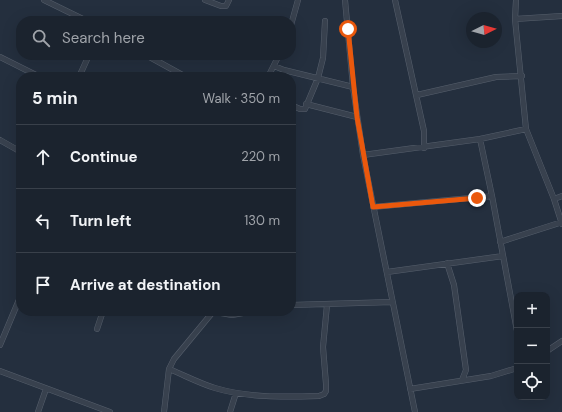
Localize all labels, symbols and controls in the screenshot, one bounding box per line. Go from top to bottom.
north arrow [466,12,502,48]
search box [16,16,296,60]
route start [339,20,357,38]
icon: search [30,27,52,49]
text: Search here [62,28,145,48]
text: 5 min [32,87,78,109]
text: Walk · 350 m [202,90,280,107]
icon: ahead [32,146,54,168]
text: Continue [70,147,138,167]
text: 220 m [241,148,280,165]
route end [468,189,486,207]
icon: left [32,210,54,232]
text: Turn left [70,211,131,231]
text: 130 m [244,212,280,229]
icon: arrive [32,274,54,296]
text: Arrive at destination [70,275,221,295]
map controls [514,292,550,400]
button: + [514,292,550,328]
button: − [514,328,550,364]
button: locate [514,364,550,400]

